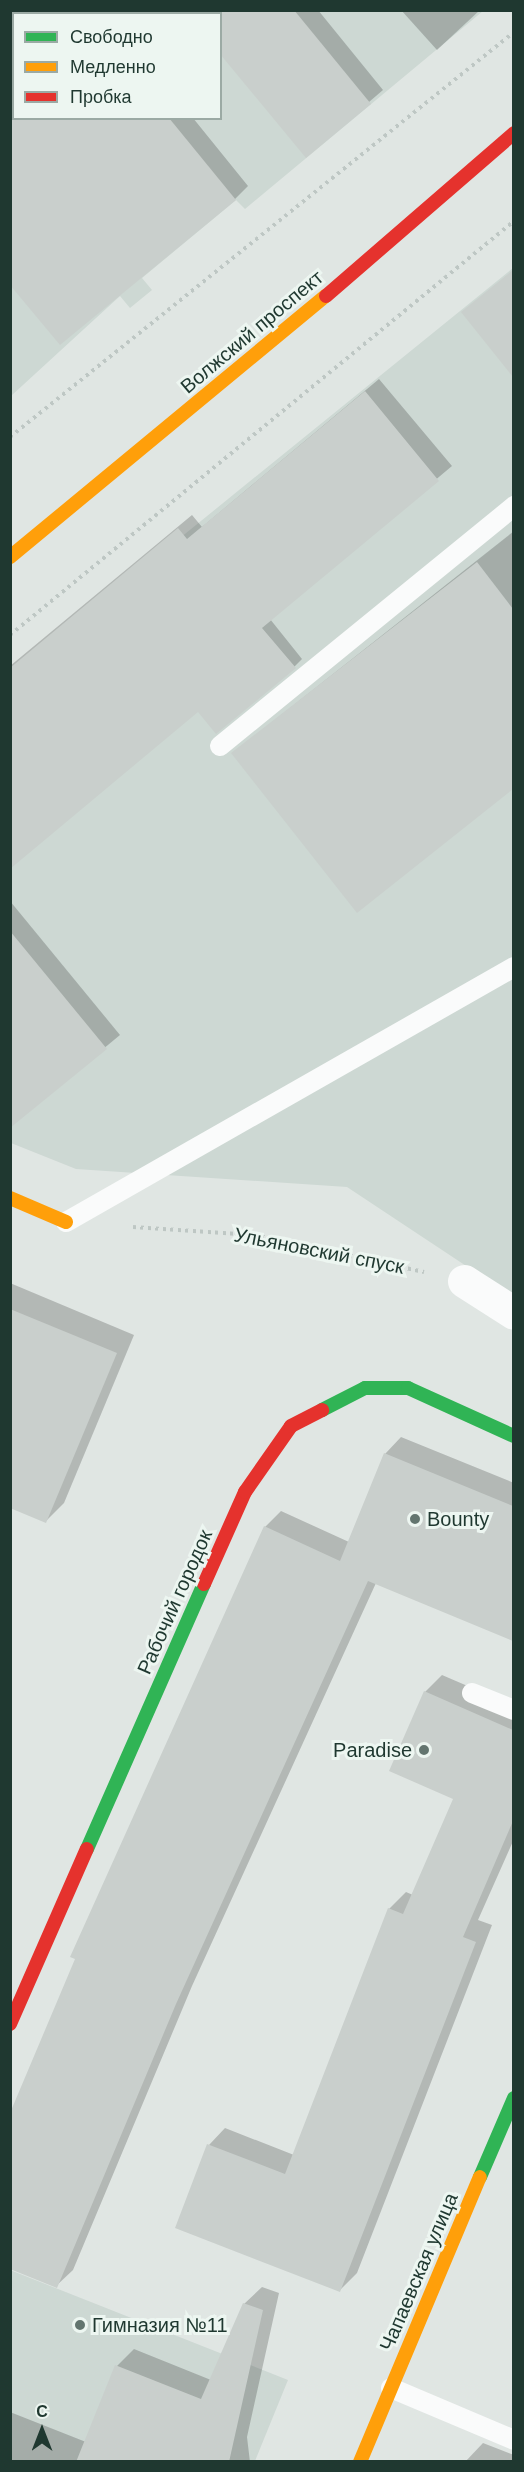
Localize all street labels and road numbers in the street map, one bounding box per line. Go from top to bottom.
street label: Волжский проспект [176,265,328,399]
street label: Ульяновский спуск [232,1223,406,1279]
street label: Рабочий городок [132,1526,218,1678]
street label: Чапаевская улица [375,2189,463,2355]

